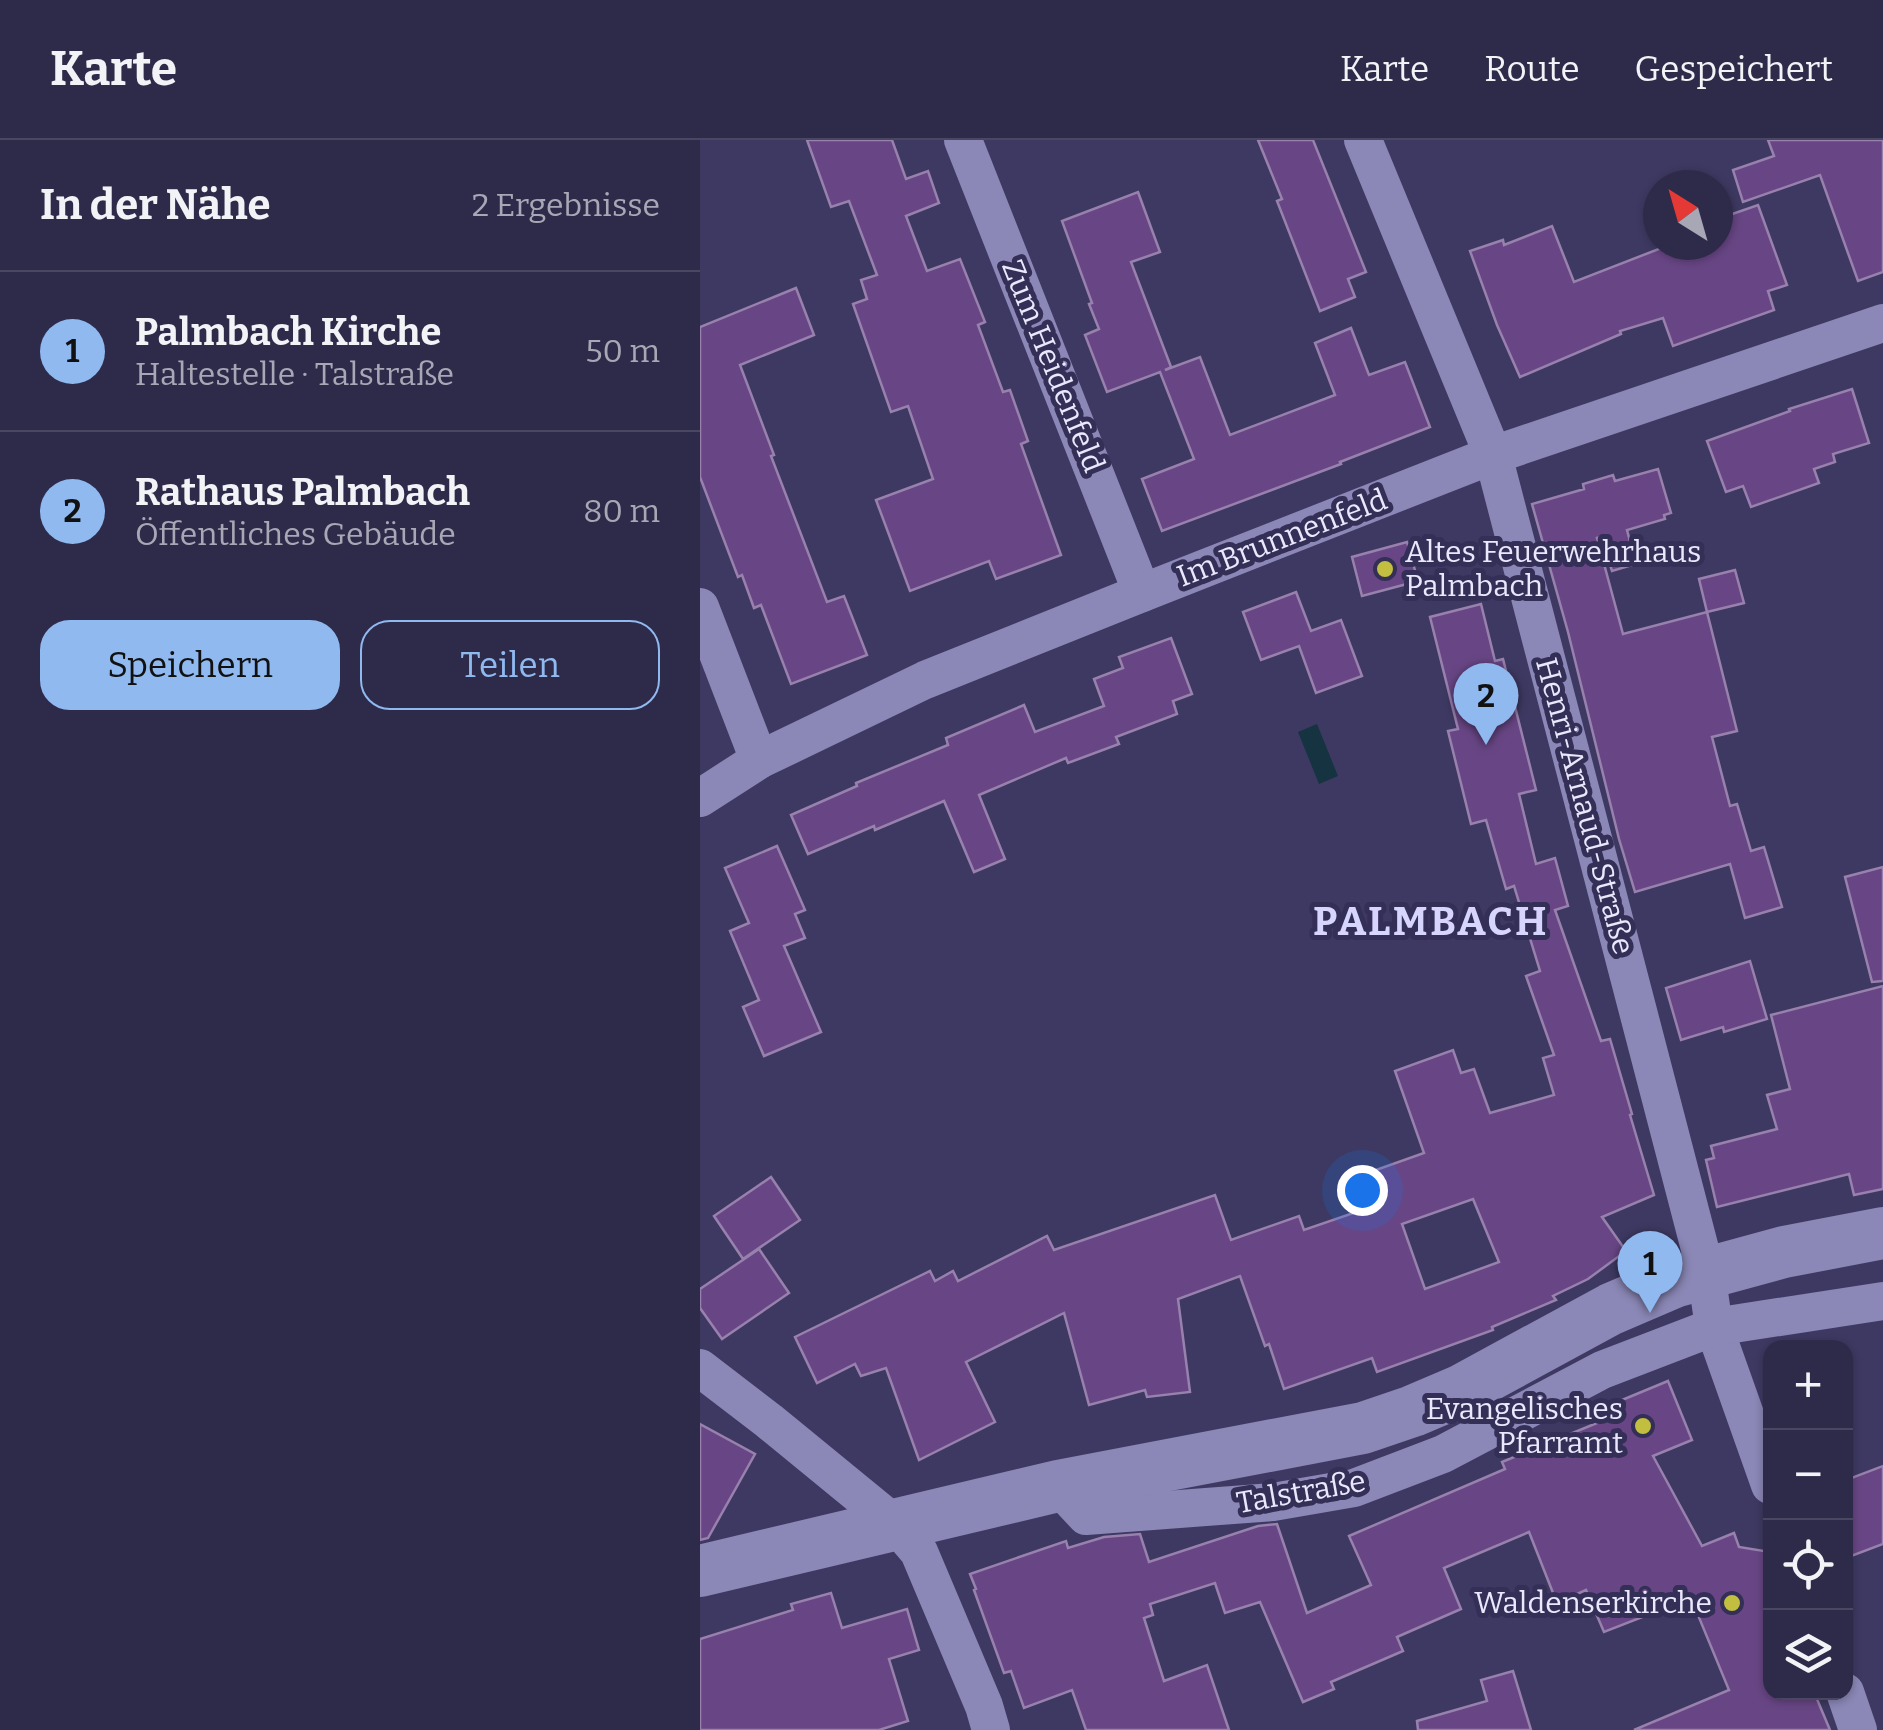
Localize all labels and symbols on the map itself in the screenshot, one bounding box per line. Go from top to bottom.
north arrow [1643,170,1733,260]
street label: Zum Heidenfeld [994,254,1112,478]
street label: Im Brunnenfeld [1172,481,1392,595]
place label: Altes Feuerwehrhaus Palmbach [1405,534,1701,604]
marker: Altes Feuerwehrhaus Palmbach [1374,558,1396,580]
street label: Henri-Arnaud-Straße [1528,654,1642,958]
pin: 2 [1454,662,1518,745]
district label: PALMBACH [1313,898,1549,946]
your location [1337,1165,1388,1216]
pin: 1 [1618,1230,1682,1313]
place label: Evangelisches Pfarramt [1426,1391,1623,1461]
marker: Evangelisches Pfarramt [1632,1415,1654,1437]
street label: Talstraße [1234,1463,1368,1521]
place label: Waldenserkirche [1474,1585,1712,1621]
marker: Waldenserkirche [1721,1592,1743,1614]

